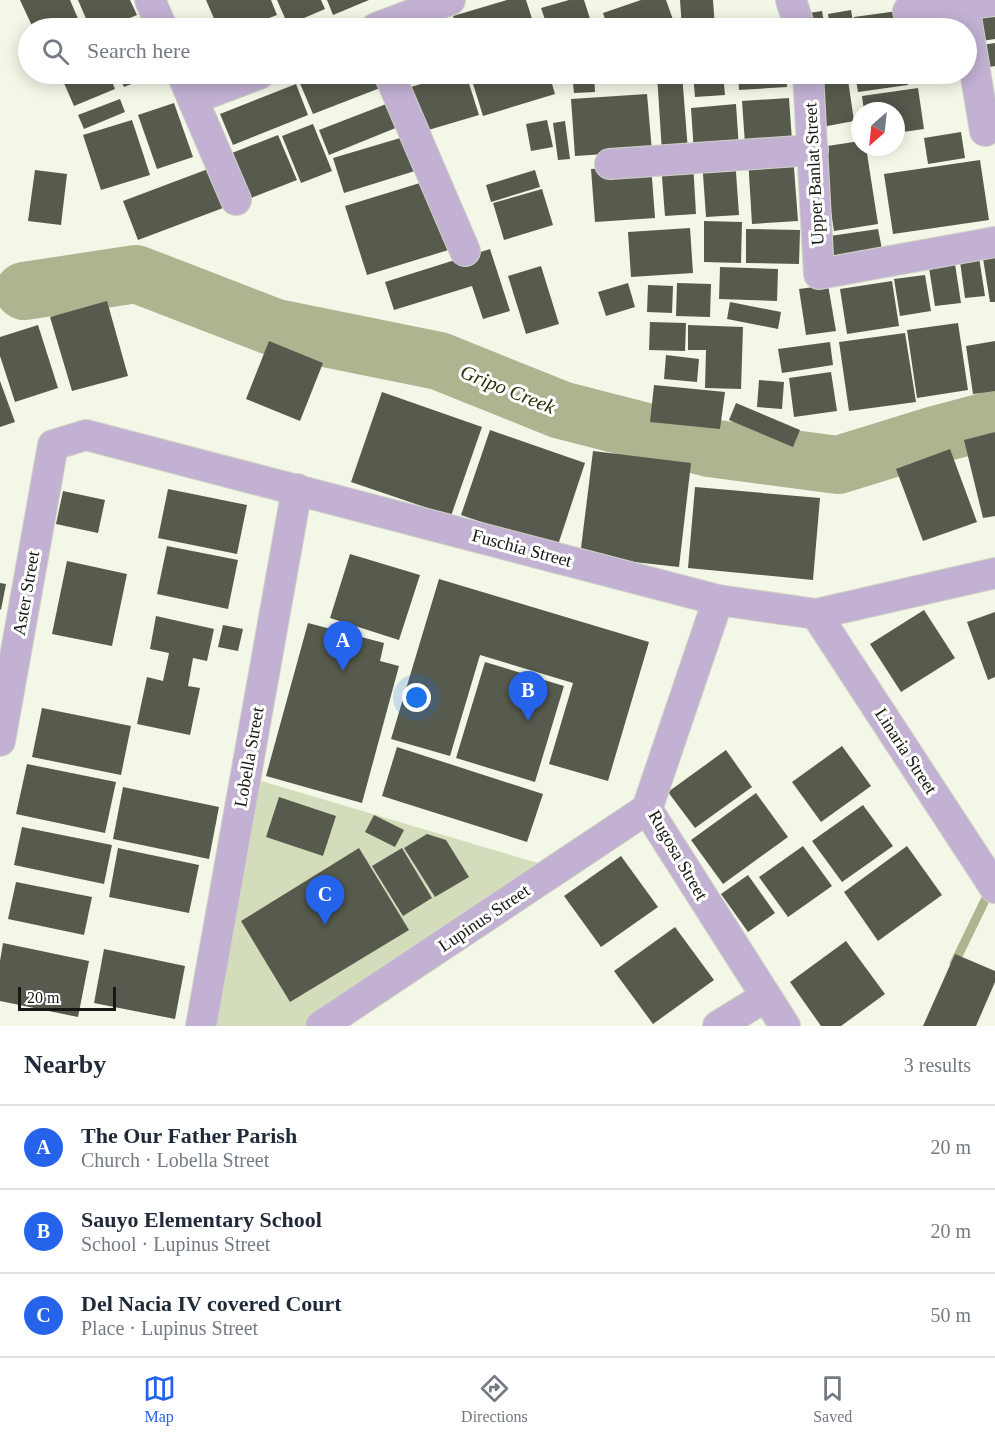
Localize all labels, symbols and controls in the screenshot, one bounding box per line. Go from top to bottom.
search box [18,18,977,84]
icon: search [39,35,72,68]
text: Search here [87,38,190,63]
street label: Upper Banlat Street [800,102,828,246]
north arrow [851,102,905,156]
water label: Gripo Creek [457,360,559,419]
street label: Fuschia Street [470,525,574,571]
street label: Aster Street [9,549,43,637]
pin: A [324,622,362,671]
pin: B [508,672,548,721]
your location [402,683,431,712]
street label: Linaria Street [871,704,941,798]
street label: Lobella Street [230,705,268,809]
street label: Rugosa Street [644,806,712,904]
pin: C [306,876,344,925]
street label: Lupinus Street [435,880,533,956]
scale bar [18,984,116,1012]
text: 20 m [27,989,59,1006]
text: Nearby [24,1050,106,1079]
text: 3 results [904,1054,971,1076]
text: The Our Father Parish [81,1123,297,1148]
text: A [36,1136,51,1158]
text: 20 m [930,1136,971,1158]
text: Church · Lobella Street [81,1149,269,1171]
text: Sauyo Elementary School [81,1207,322,1232]
text: B [37,1220,50,1242]
text: 20 m [930,1220,971,1242]
text: School · Lupinus Street [81,1233,270,1255]
text: Del Nacia IV covered Court [81,1291,342,1316]
text: C [36,1304,51,1326]
text: 50 m [930,1304,971,1326]
text: Place · Lupinus Street [81,1317,258,1339]
tab: Map [143,1372,176,1426]
tab: Directions [461,1372,528,1426]
tab: Saved [813,1372,852,1426]

